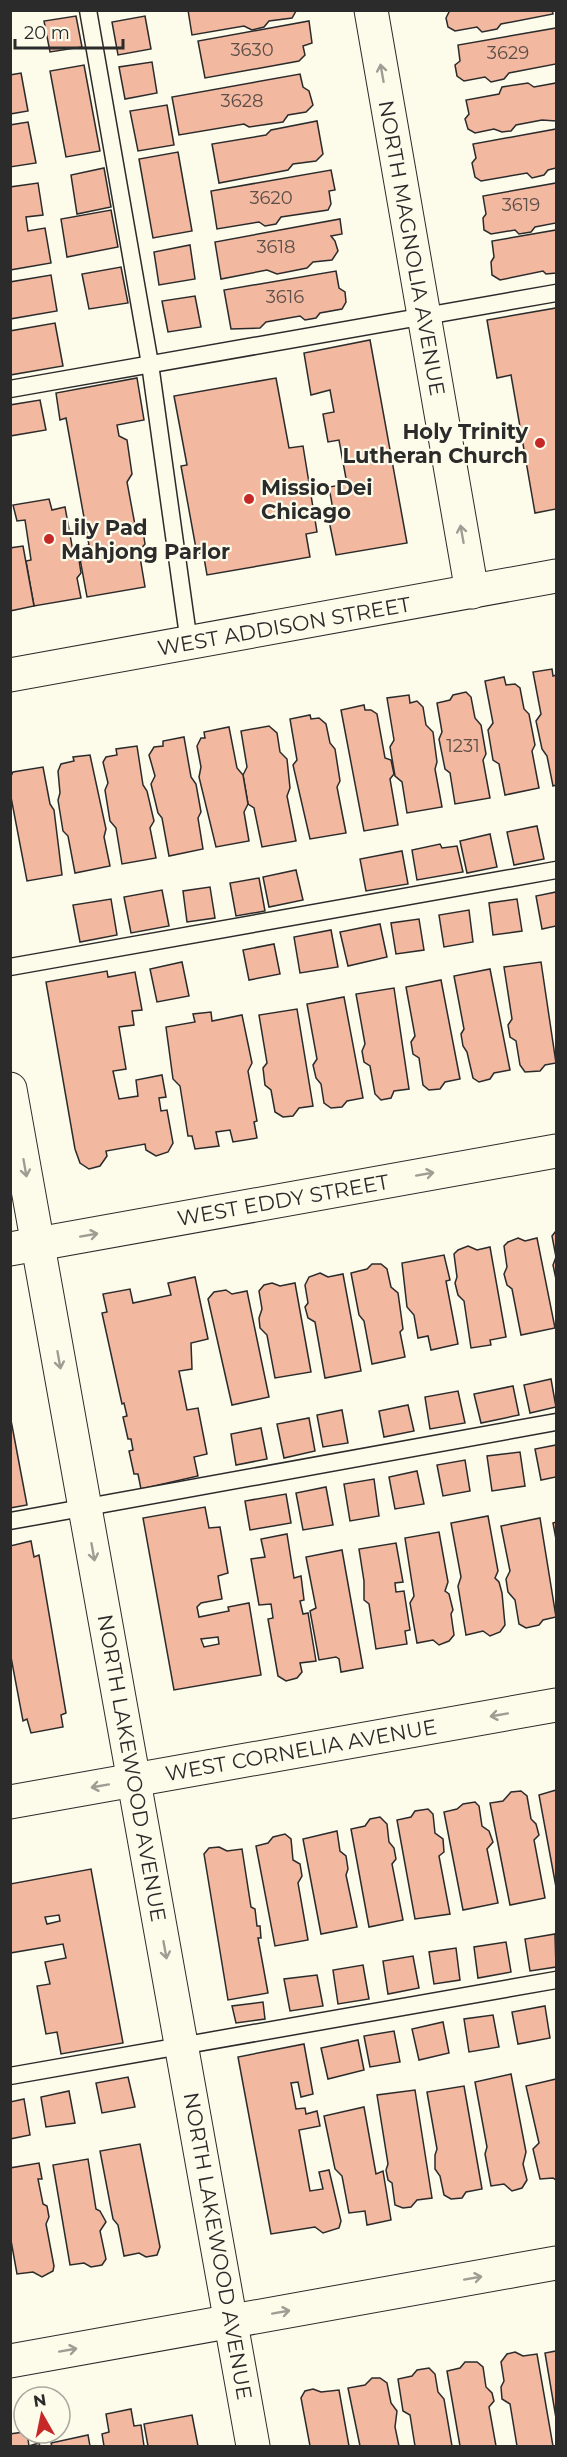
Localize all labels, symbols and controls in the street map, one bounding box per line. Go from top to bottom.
scale bar [15,12,123,50]
text: 20 m [24,22,70,44]
house number: 3630 [230,39,274,61]
house number: 3629 [487,42,529,64]
one-way arrow [376,64,387,83]
house number: 3628 [221,90,263,112]
street label: NORTH MAGNOLIA AVENUE [374,98,450,398]
house number: 3620 [249,187,293,209]
house number: 3619 [502,194,540,216]
house number: 3618 [256,236,296,258]
house number: 3616 [266,286,304,308]
place label: Holy Trinity Lutheran Church [342,419,528,468]
marker: Holy Trinity Lutheran Church [533,436,547,450]
place label: Missio Dei Chicago [261,475,373,524]
marker: Missio Dei Chicago [242,492,256,506]
place label: Lily Pad Mahjong Parlor [61,515,230,564]
one-way arrow [456,525,467,544]
marker: Lily Pad Mahjong Parlor [42,532,56,546]
street label: WEST ADDISON STREET [155,591,413,661]
house number: 1231 [446,735,480,757]
one-way arrow [19,1157,30,1177]
one-way arrow [415,1168,435,1179]
street label: WEST EDDY STREET [175,1169,391,1231]
one-way arrow [78,1229,98,1240]
one-way arrow [54,1349,65,1369]
one-way arrow [88,1541,99,1561]
street label: NORTH LAKEWOOD AVENUE [93,1612,171,1924]
one-way arrow [490,1710,509,1721]
street label: WEST CORNELIA AVENUE [163,1714,439,1786]
one-way arrow [91,1781,111,1792]
one-way arrow [159,1940,170,1960]
street label: NORTH LAKEWOOD AVENUE [179,2090,257,2402]
one-way arrow [462,2272,482,2283]
one-way arrow [270,2306,290,2317]
one-way arrow [58,2344,77,2355]
north arrow [12,2385,72,2445]
text: N [32,2390,48,2411]

